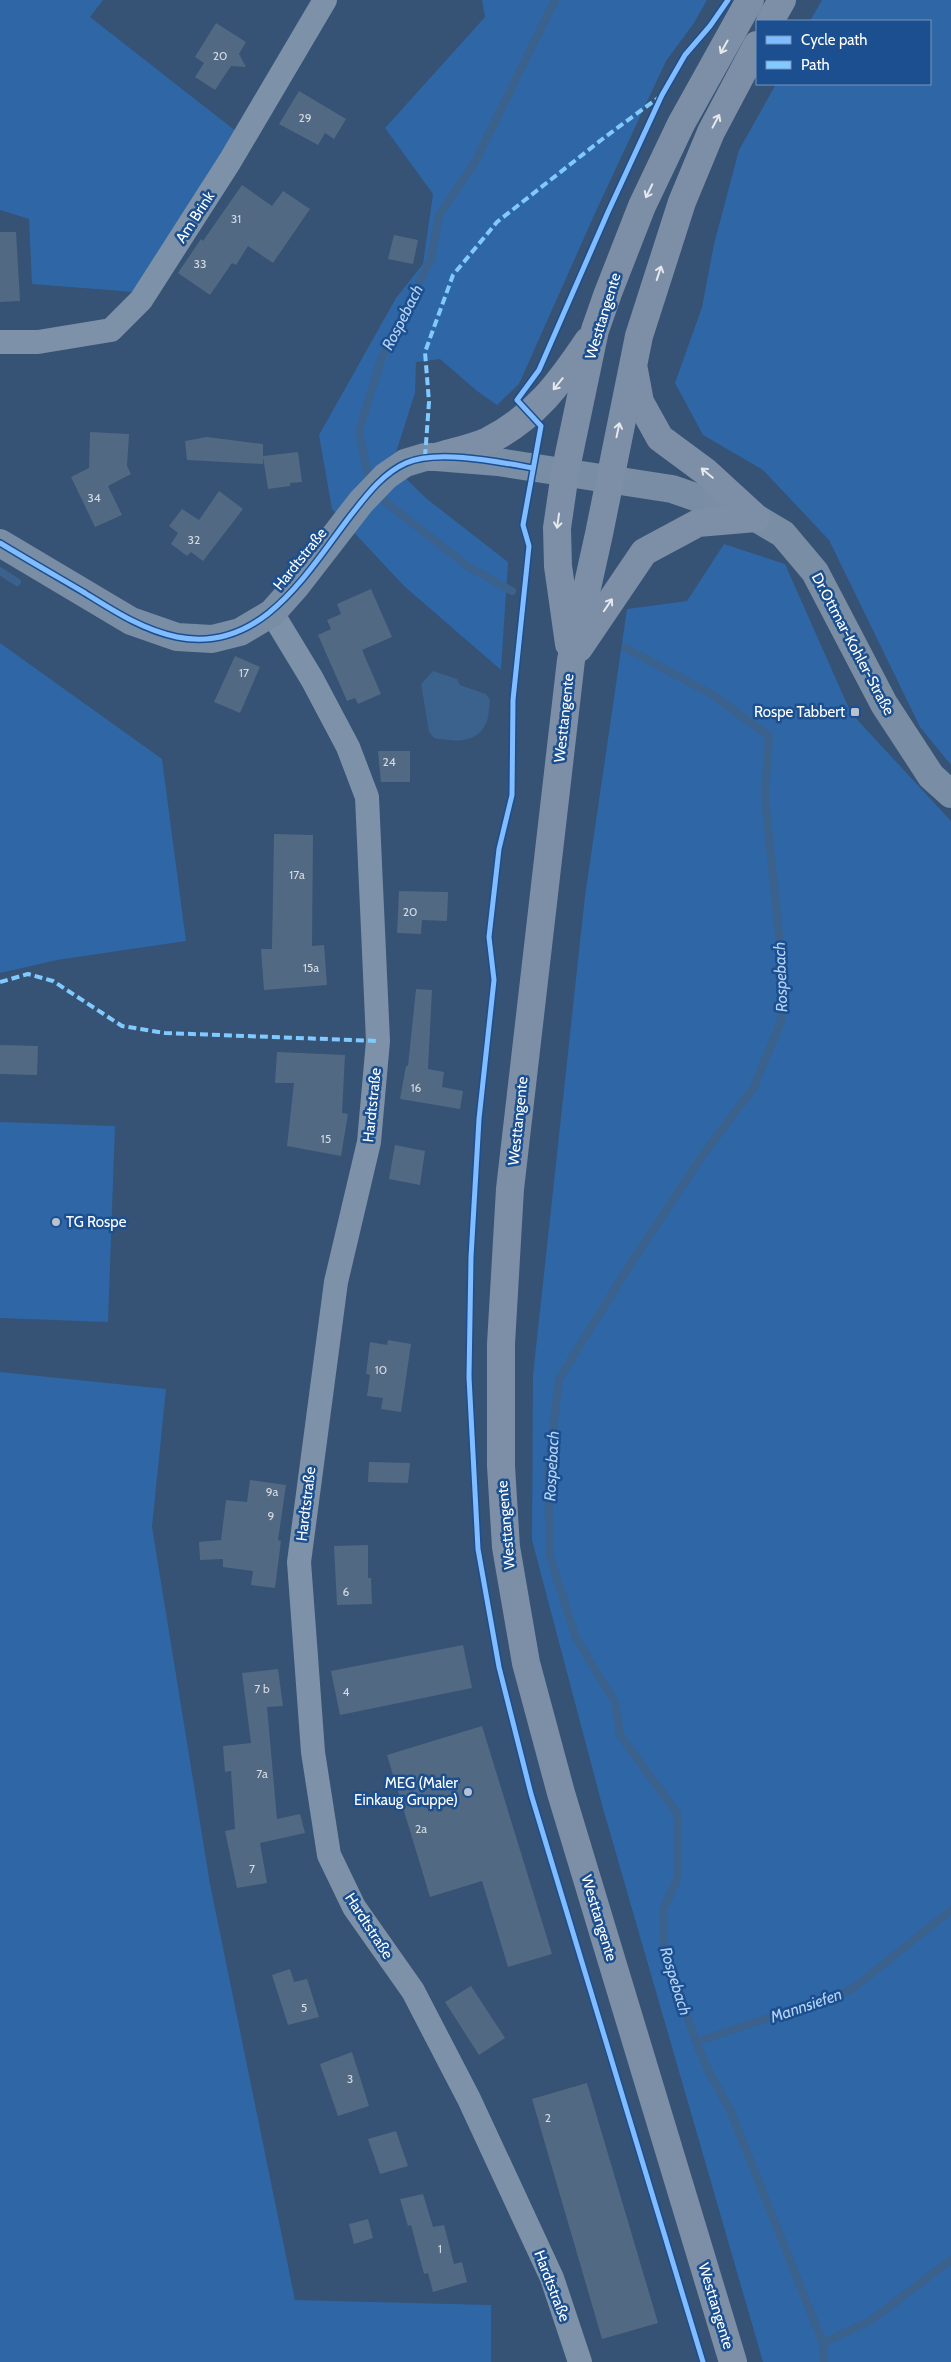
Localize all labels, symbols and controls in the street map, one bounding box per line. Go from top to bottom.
legend [756,20,931,85]
text: Cycle path [801,31,867,49]
one-way arrow [719,40,729,55]
house number: 20 [213,48,227,63]
text: Path [801,56,830,74]
house number: 29 [298,110,312,125]
one-way arrow [711,114,721,129]
one-way arrow [644,184,654,199]
street label: Am Brink [172,188,218,246]
house number: 31 [231,211,241,226]
house number: 33 [194,256,206,271]
one-way arrow [655,266,664,282]
street label: Westtangente [581,270,625,361]
water label: Rospebach [378,281,427,353]
one-way arrow [552,377,563,390]
one-way arrow [614,423,624,439]
one-way arrow [700,468,713,479]
house number: 34 [87,490,101,505]
one-way arrow [553,513,563,529]
street label: Hardtstraße [269,524,331,594]
house number: 32 [188,532,200,547]
street label: Dr.Ottmar-Kohler-Straße [808,570,898,719]
one-way arrow [603,598,613,612]
house number: 17 [239,665,249,680]
street label: Westtangente [550,672,578,763]
place label: Rospe Tabbert [754,703,845,721]
marker: Rospe Tabbert [849,706,861,718]
house number: 24 [382,754,396,769]
house number: 17a [289,867,305,882]
house number: 20 [403,904,417,919]
water label: Rospebach [770,941,791,1013]
house number: 15a [303,960,319,975]
street label: Hardtstraße [359,1066,385,1143]
street label: Westtangente [504,1075,532,1166]
house number: 16 [411,1080,422,1095]
house number: 15 [321,1131,331,1146]
place label: TG Rospe [66,1213,127,1231]
marker: TG Rospe [50,1216,62,1228]
house number: 10 [375,1362,387,1377]
water label: Rospebach [540,1430,563,1502]
street label: Hardtstraße [293,1465,320,1542]
street label: Westtangente [493,1479,519,1570]
house number: 9a [266,1484,279,1499]
house number: 9 [268,1508,275,1523]
house number: 6 [343,1584,350,1599]
house number: 7 b [254,1681,270,1696]
house number: 4 [343,1684,350,1699]
house number: 7a [256,1766,268,1781]
place label: MEG (Maler Einkaug Gruppe) [354,1774,458,1809]
marker: MEG (Maler Einkaug Gruppe) [462,1786,474,1798]
house number: 2a [415,1821,427,1836]
house number: 7 [249,1861,255,1876]
street label: Westtangente [577,1873,621,1964]
street label: Hardtstraße [341,1890,397,1963]
water label: Rospebach [656,1945,695,2018]
water label: Mannsiefen [767,1984,844,2027]
house number: 5 [301,2000,307,2015]
house number: 3 [347,2071,353,2086]
house number: 2 [545,2110,551,2125]
house number: 1 [438,2241,442,2256]
street label: Hardtstraße [530,2248,574,2324]
street label: Westtangente [694,2261,738,2352]

